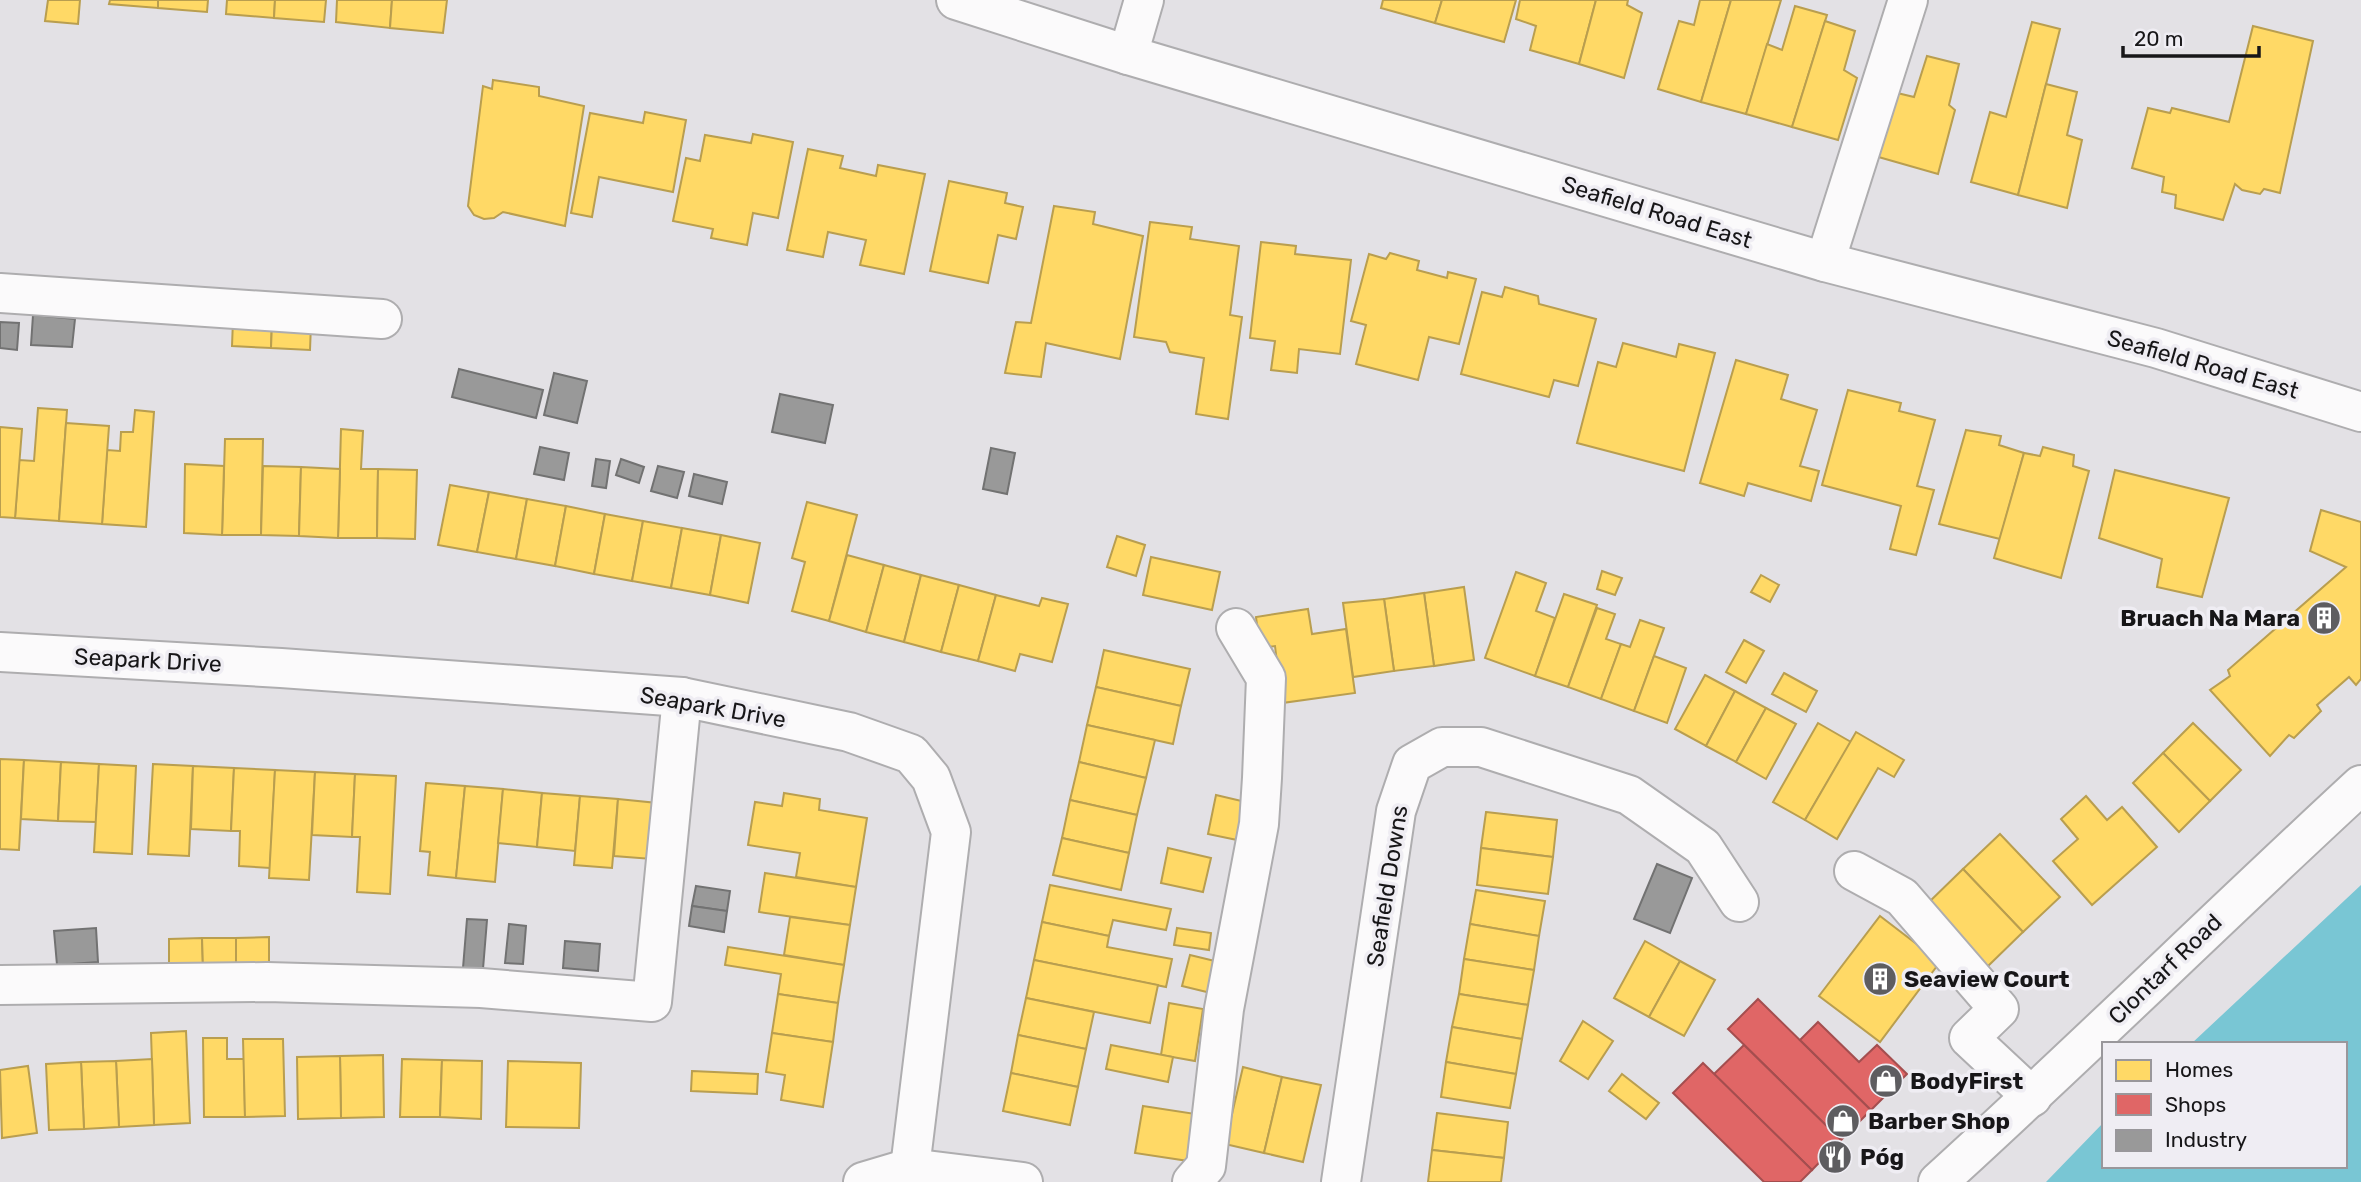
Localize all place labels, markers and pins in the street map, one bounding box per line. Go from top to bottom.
building icon: Bruach Na Mara [2305,599,2343,637]
place label: Bruach Na Mara [2120,604,2300,632]
building icon: Seaview Court [1861,960,1899,998]
place label: Seaview Court [1904,965,2070,993]
shop icon: BodyFirst [1867,1062,1905,1100]
place label: BodyFirst [1910,1067,2023,1095]
shop icon: Barber Shop [1824,1102,1862,1140]
place label: Barber Shop [1868,1107,2010,1135]
restaurant icon: Póg [1816,1138,1854,1176]
place label: Póg [1860,1143,1904,1171]

